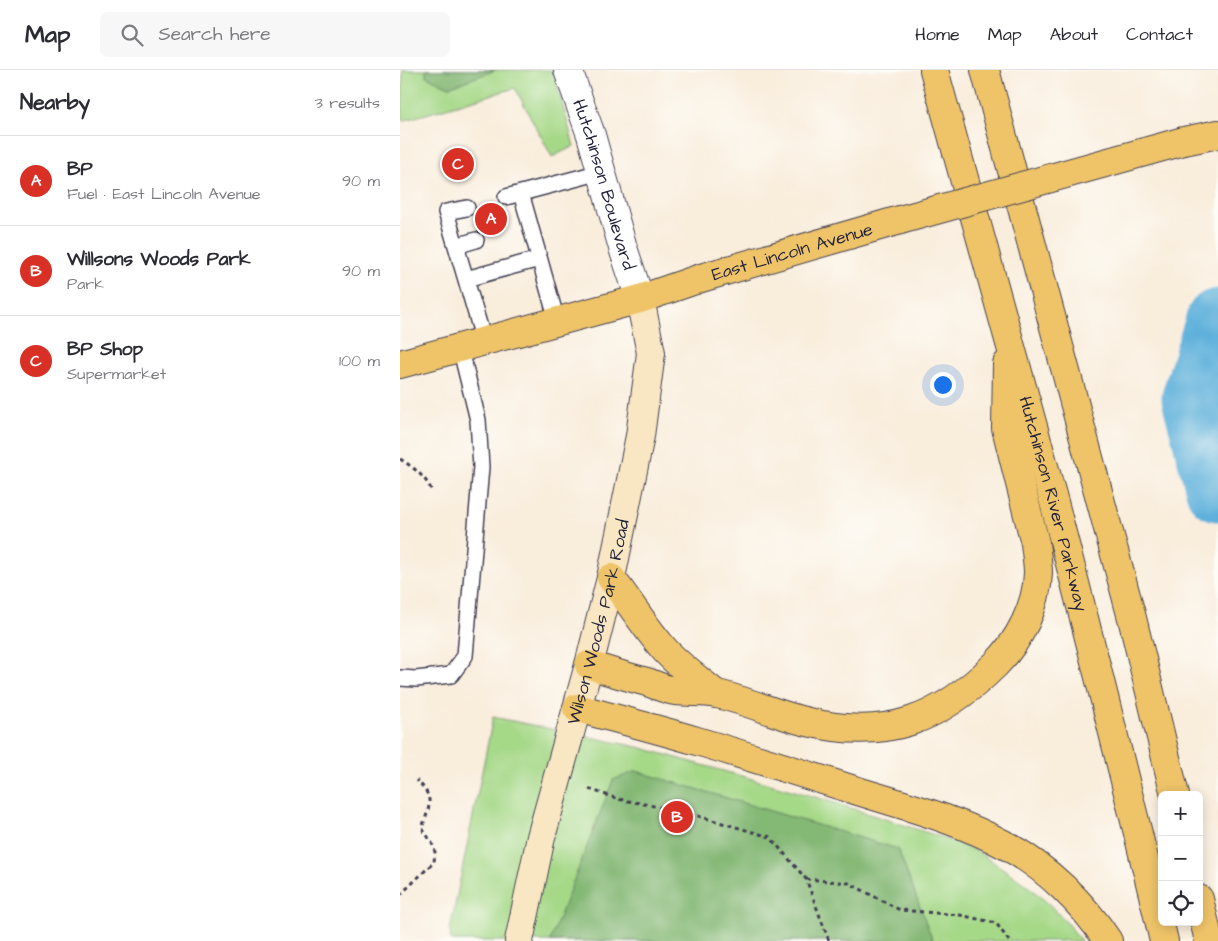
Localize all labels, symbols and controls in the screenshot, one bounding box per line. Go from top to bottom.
search box [100,12,450,57]
text: Map [25,18,70,52]
icon: search [118,21,146,49]
text: Search here [158,21,271,48]
text: Home [915,22,960,47]
text: Map [988,22,1022,47]
text: About [1050,22,1098,47]
text: Contact [1126,22,1193,47]
text: Nearby [20,88,90,117]
text: 3 results [315,92,380,114]
street label: Hutchinson Boulevard [567,95,642,273]
pin: C [442,145,474,183]
text: BP [67,156,93,183]
text: A [31,170,41,192]
text: 90 m [342,170,380,192]
text: Fuel · East Lincoln Avenue [67,183,260,205]
pin: A [475,200,507,238]
street label: East Lincoln Avenue [709,216,876,287]
text: Willsons Woods Park [67,246,251,273]
text: B [30,260,42,282]
text: 90 m [342,260,380,282]
text: Park [67,273,104,295]
text: BP Shop [67,336,143,363]
text: C [30,350,42,372]
text: 100 m [339,350,380,372]
text: Supermarket [67,363,166,385]
your location [930,372,956,398]
street label: Hutchinson River Parkway [1013,393,1094,614]
street label: Wilson Woods Park Road [560,517,635,727]
map controls [1158,791,1203,926]
button: + [1158,791,1203,836]
pin: B [661,798,693,836]
button: − [1158,836,1203,881]
button: locate [1158,881,1203,926]

